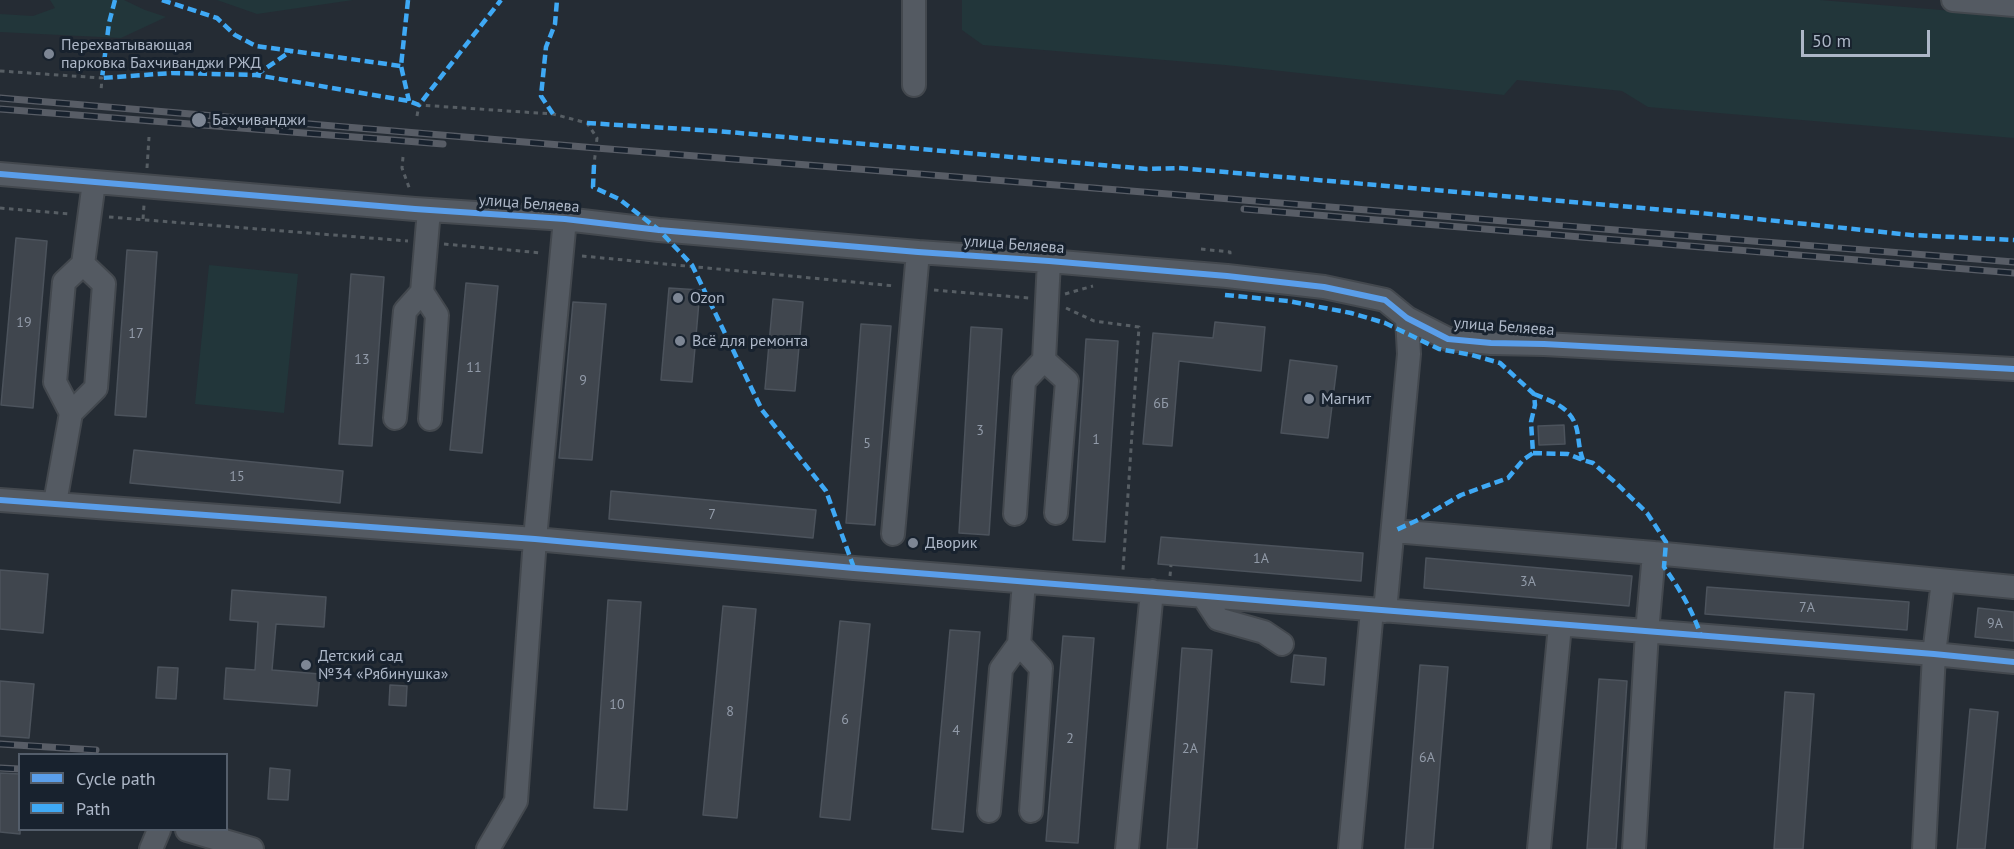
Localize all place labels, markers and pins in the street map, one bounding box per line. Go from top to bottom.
place label: Перехватывающая парковка Бахчиванджи РЖД [61,35,261,73]
marker: Перехватывающая парковка Бахчиванджи РЖД [42,47,56,61]
place label: Бахчиванджи [212,110,306,130]
marker: Бахчиванджи [190,111,208,129]
place label: Ozon [690,288,725,308]
marker: Ozon [671,291,685,305]
place label: Всё для ремонта [692,331,808,351]
marker: Всё для ремонта [673,334,687,348]
place label: Магнит [1321,389,1371,409]
marker: Магнит [1302,392,1316,406]
place label: Дворик [925,533,977,553]
marker: Дворик [906,536,920,550]
place label: Детский сад №34 «Рябинушка» [318,646,448,684]
marker: Детский сад №34 «Рябинушка» [299,658,313,672]

